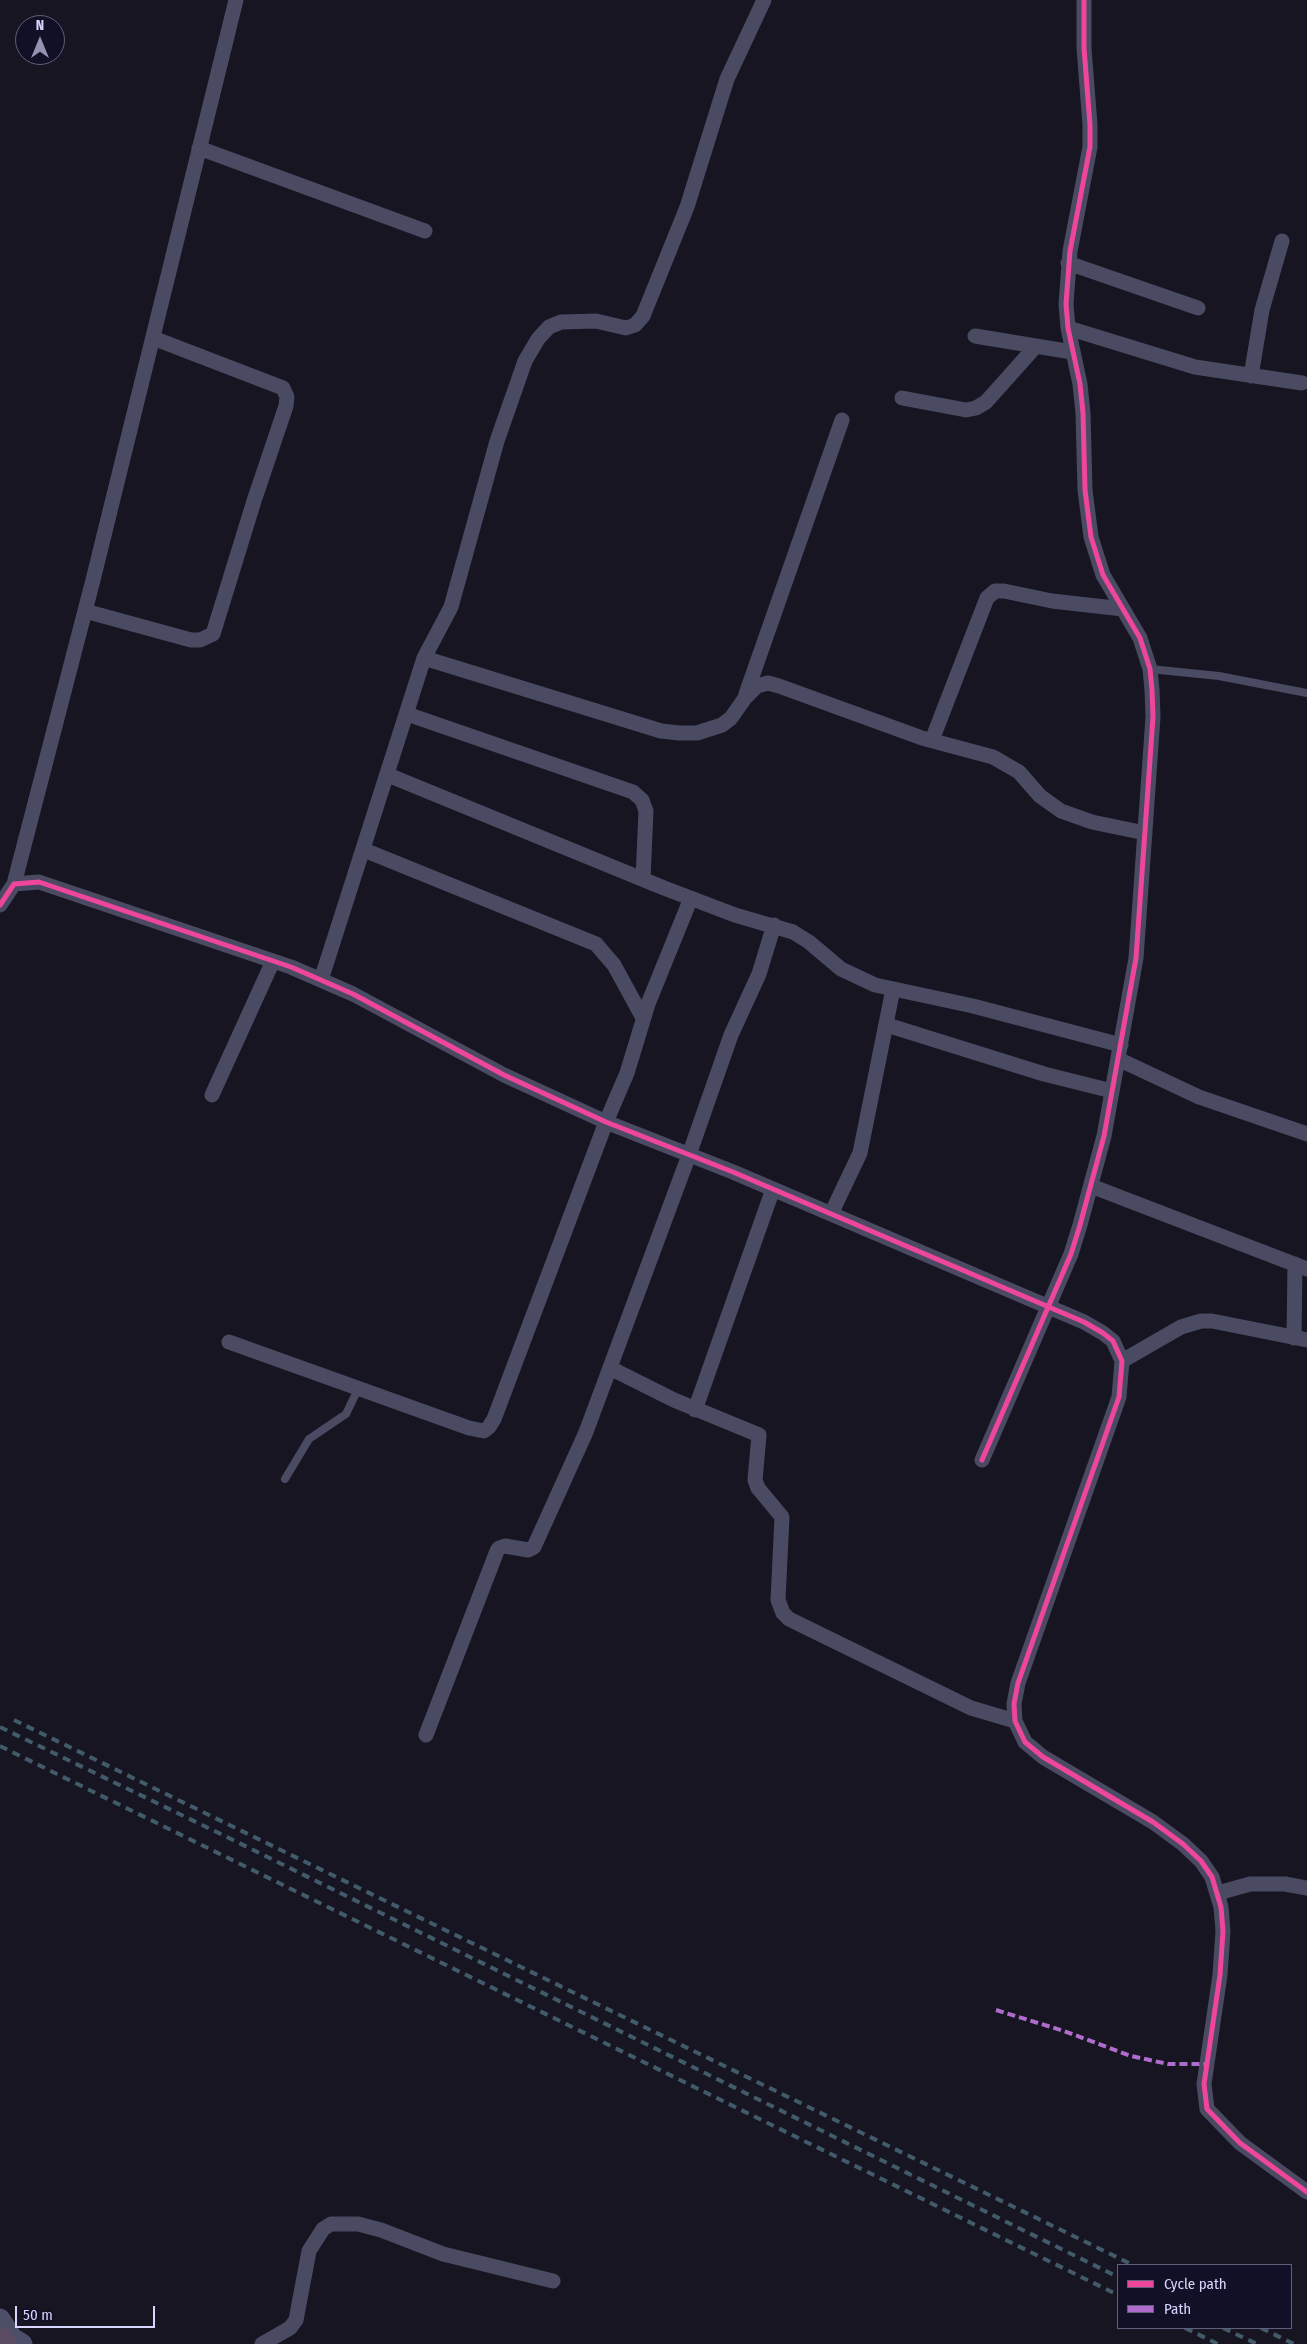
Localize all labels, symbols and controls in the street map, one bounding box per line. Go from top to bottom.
north arrow [15,15,65,65]
text: N [36,17,44,34]
legend [1117,2264,1292,2329]
text: Cycle path [1164,2275,1227,2293]
scale bar [18,2296,158,2328]
text: Path [1164,2300,1191,2318]
text: 50 m [23,2306,53,2324]

